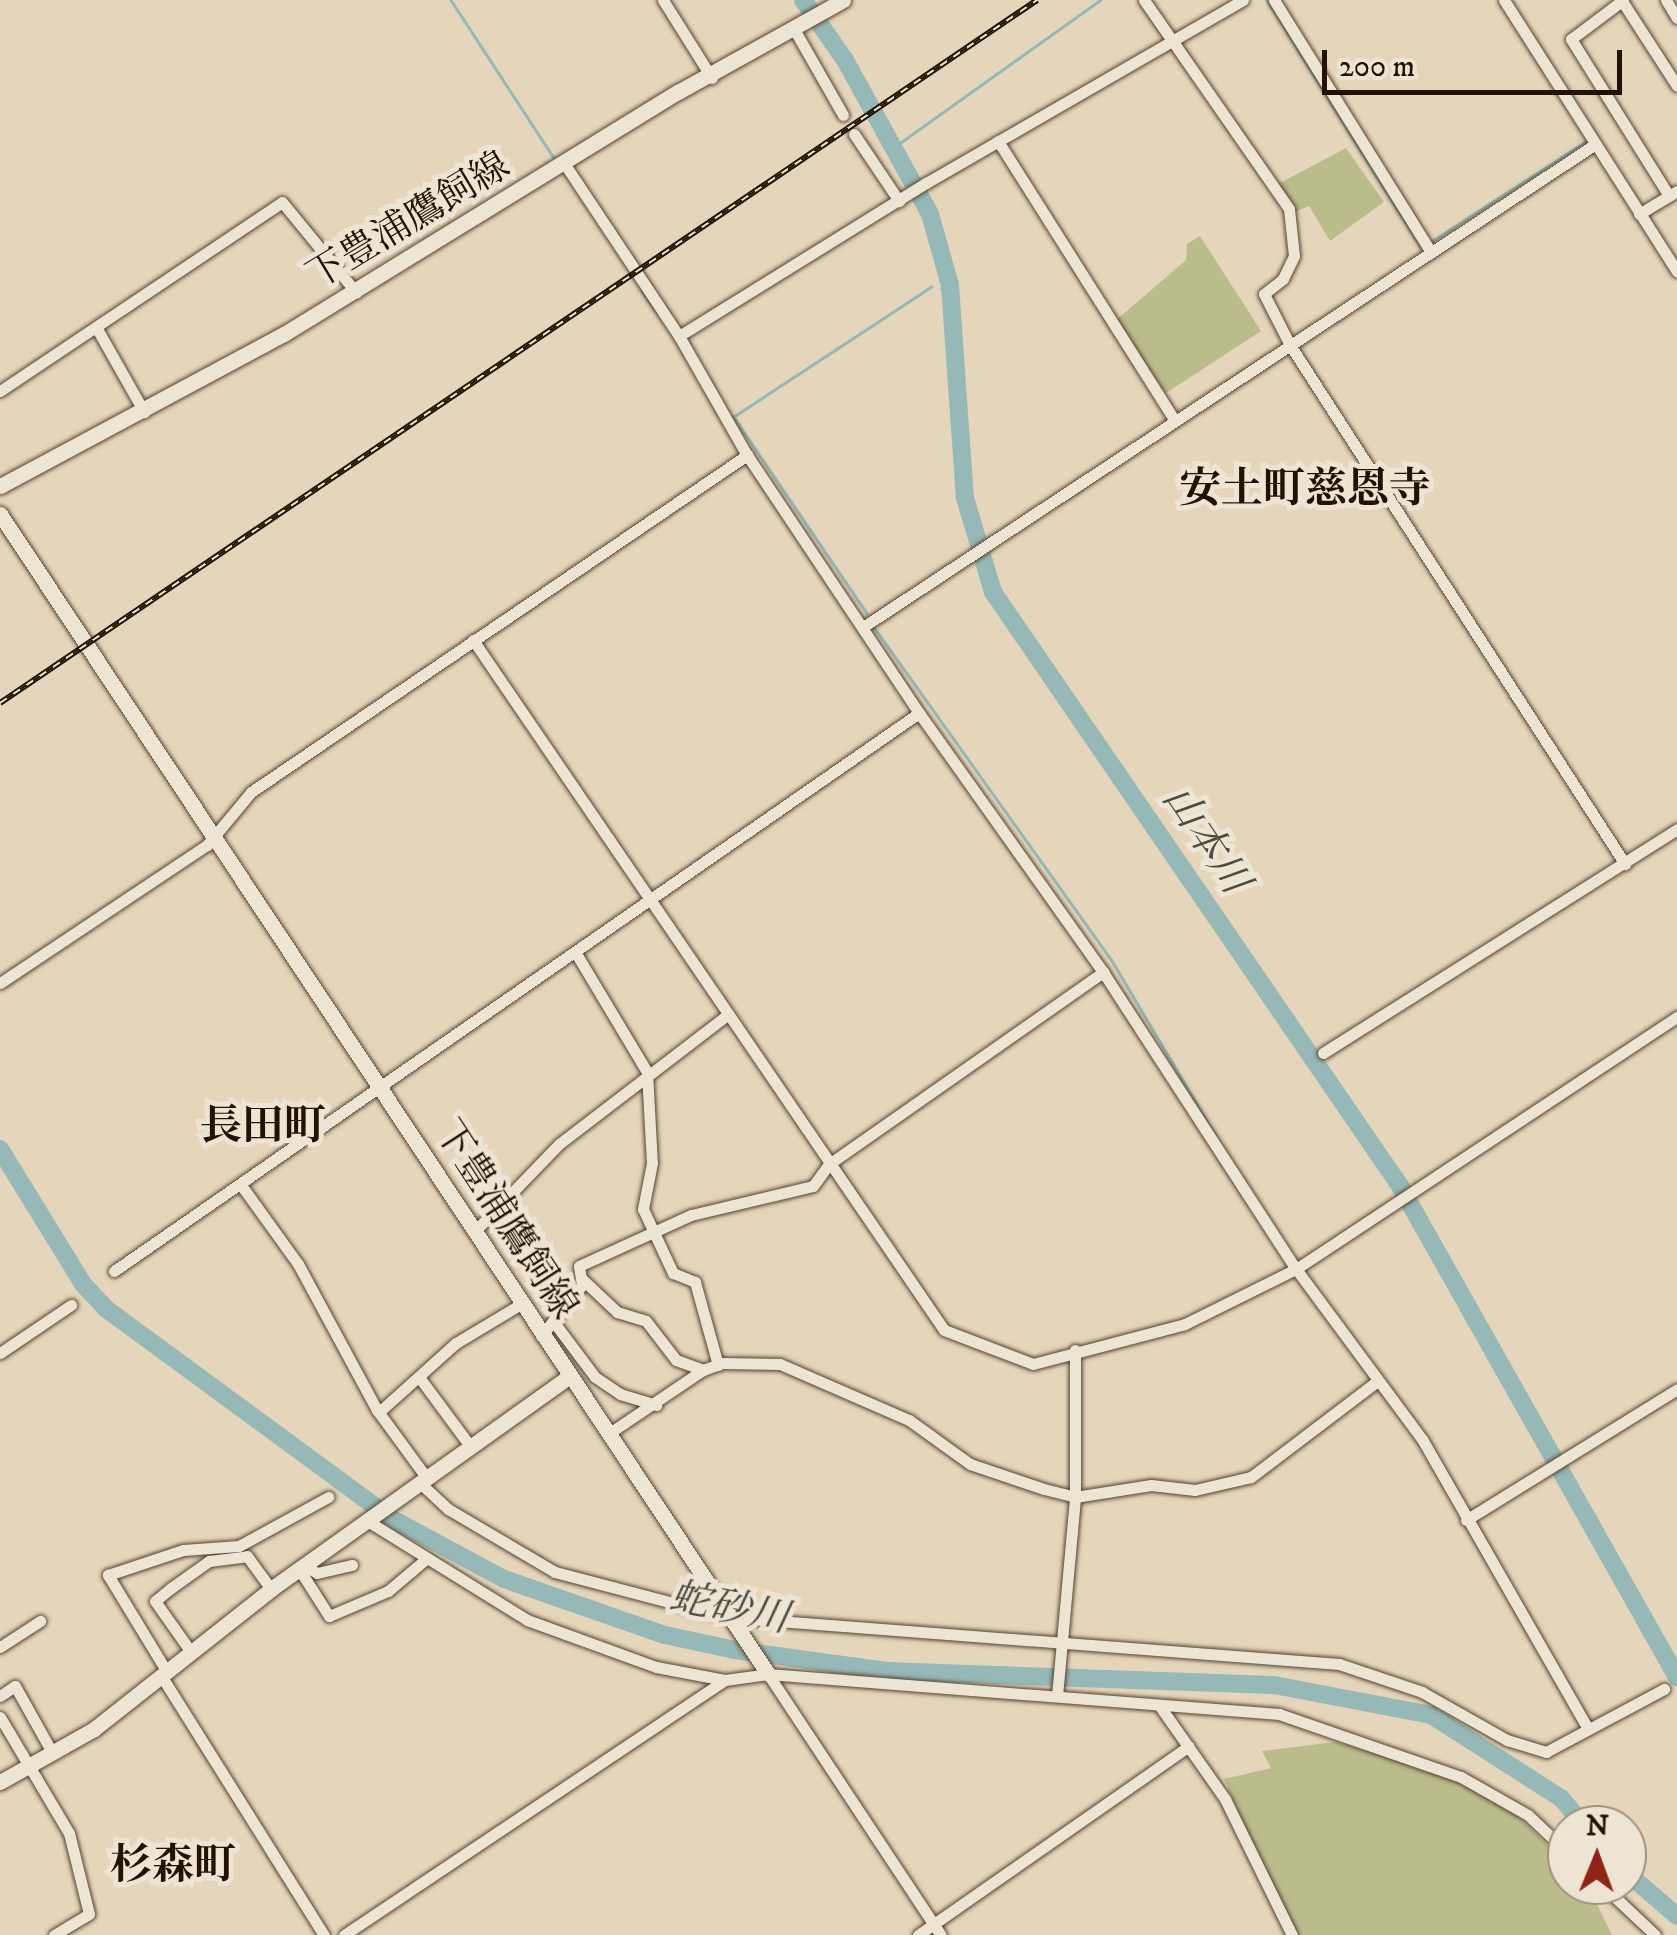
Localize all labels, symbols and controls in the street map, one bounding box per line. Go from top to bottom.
scale bar [1327,30,1627,92]
text: 200 m [1339,49,1415,86]
street label: 下豊浦鷹飼線 [300,144,518,300]
district label: 安土町慈恩寺 [1179,465,1431,515]
water label: 山本川 [1152,777,1258,903]
district label: 長田町 [200,1102,326,1152]
street label: 下豊浦鷹飼線 [424,1112,586,1328]
water label: 蛇砂川 [666,1574,792,1644]
north arrow [1547,1805,1647,1905]
text: N [1586,1809,1609,1844]
district label: 杉森町 [110,1841,236,1891]

